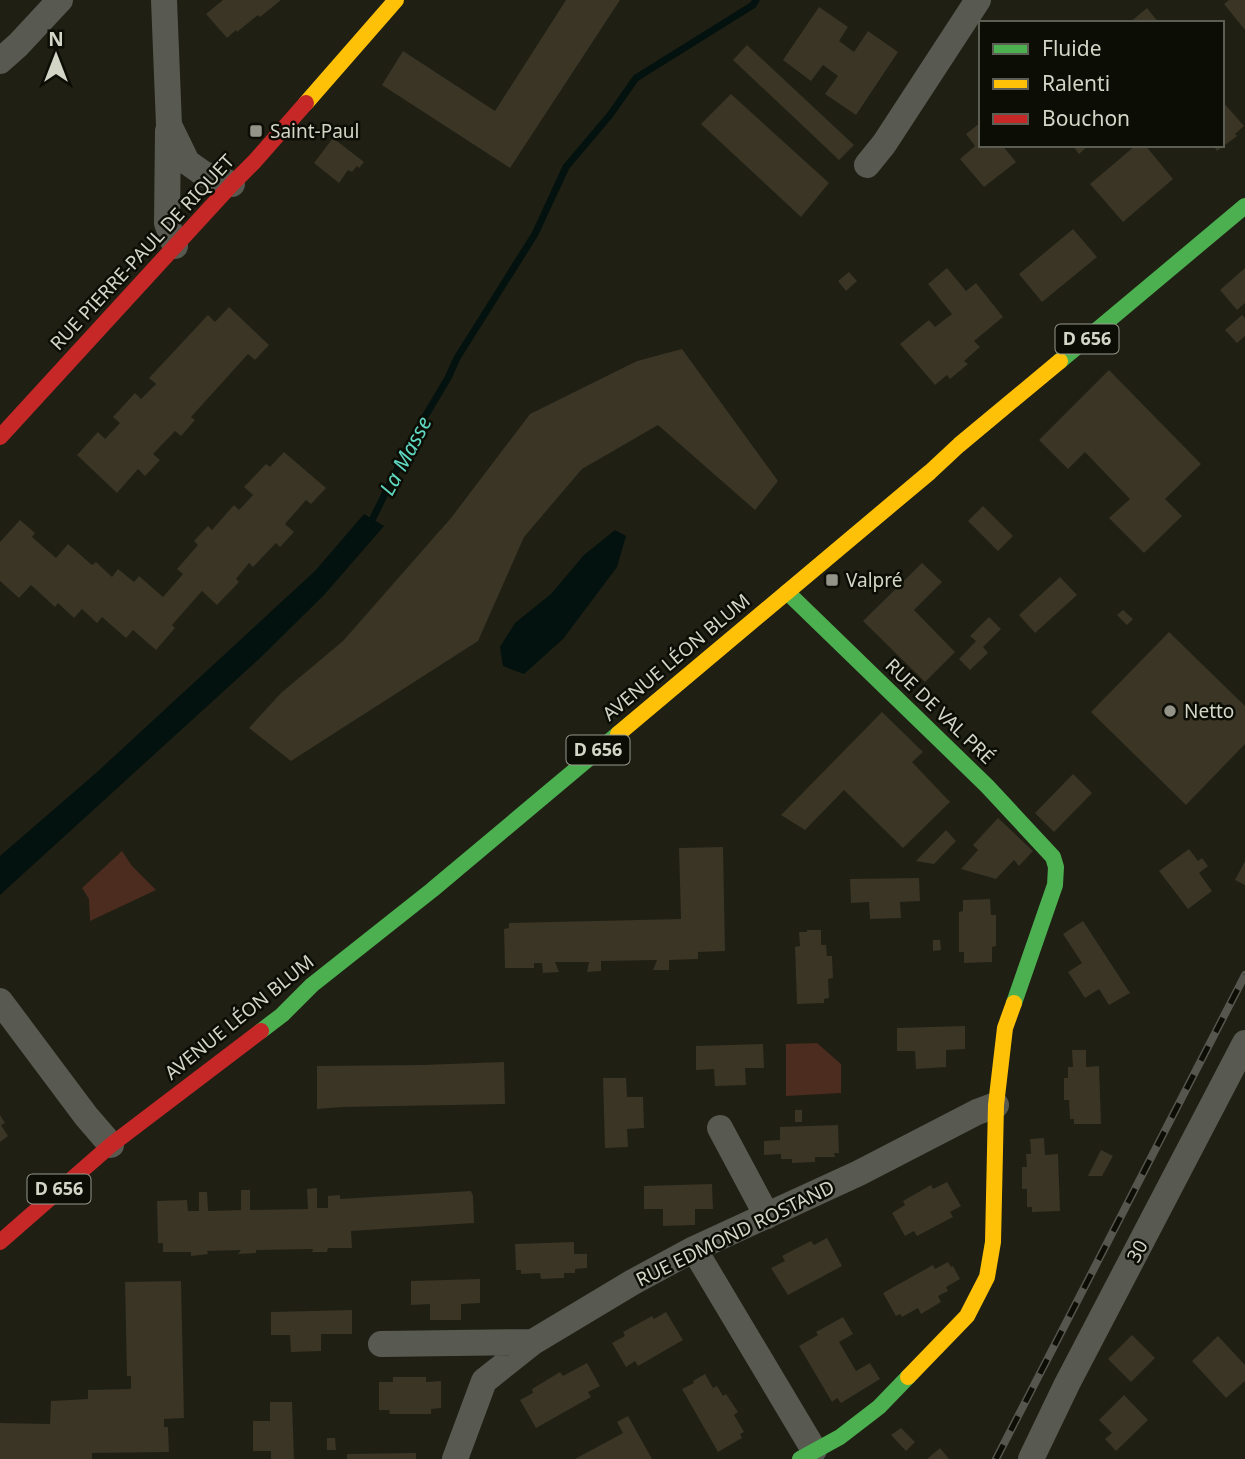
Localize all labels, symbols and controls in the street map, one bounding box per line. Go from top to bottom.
north arrow [21,21,91,91]
legend [979,21,1224,147]
text: N [48,26,64,52]
text: Fluide [1042,34,1101,62]
text: Ralenti [1042,69,1110,97]
text: Bouchon [1042,104,1130,132]
place label: Saint-Paul [270,118,360,144]
marker: Saint-Paul [248,123,264,139]
street label: RUE PIERRE-PAUL DE RIQUET [44,148,240,356]
road number: D 656 [1056,324,1118,354]
water label: La Masse [373,411,438,500]
place label: Valpré [846,567,902,593]
marker: Valpré [824,572,840,588]
street label: AVENUE LÉON BLUM [597,588,755,726]
street label: RUE DE VAL PRÉ [880,652,1000,770]
place label: Netto [1184,698,1234,724]
marker: Netto [1162,703,1178,719]
road number: D 656 [566,736,630,764]
street label: AVENUE LÉON BLUM [159,949,319,1085]
road number: D 656 [28,1174,90,1204]
street label: RUE EDMOND ROSTAND [631,1174,839,1292]
street label: 30 [1120,1235,1154,1267]

